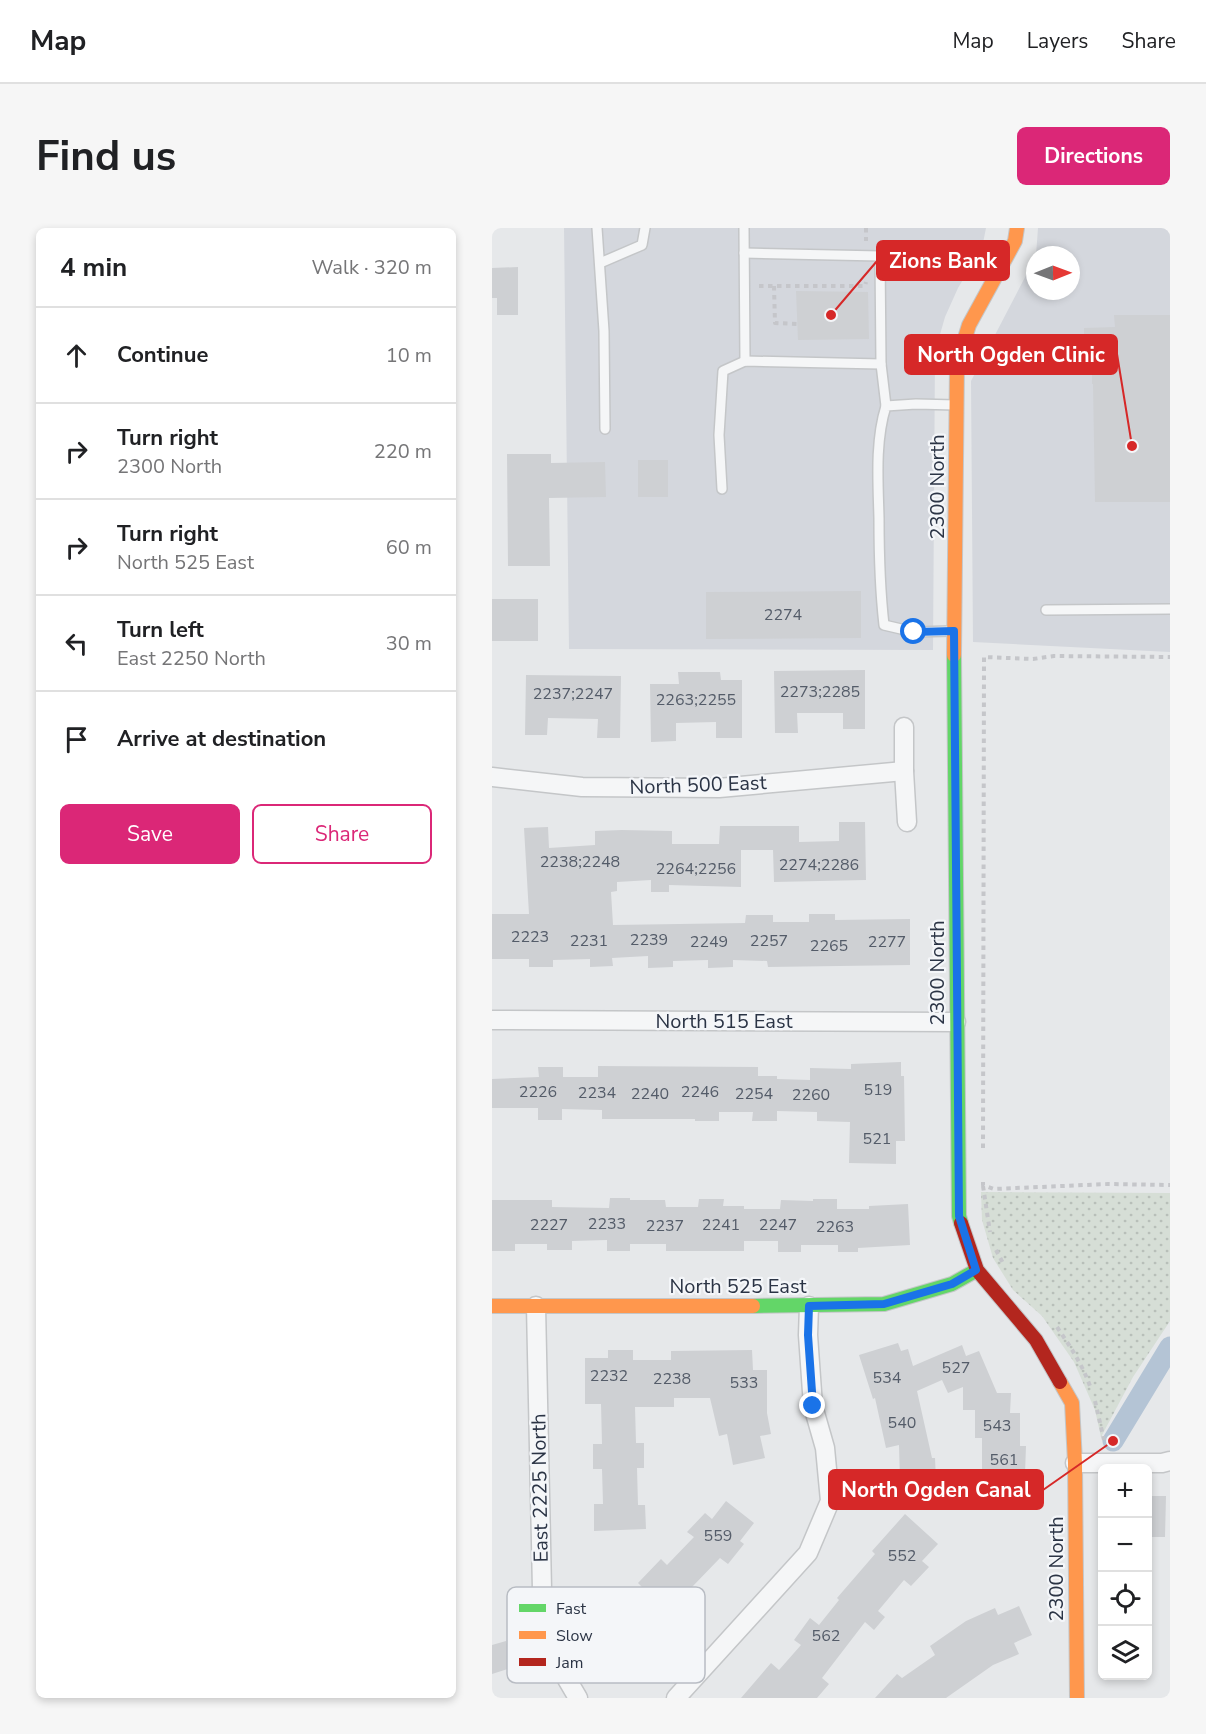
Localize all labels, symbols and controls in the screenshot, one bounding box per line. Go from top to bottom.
text: Map [30,22,86,60]
text: Map [952,27,994,55]
text: Layers [1027,27,1088,55]
text: Share [1121,27,1176,55]
button: Directions [1017,127,1170,185]
text: Find us [36,128,176,185]
callout: Zions Bank [877,241,1009,280]
north arrow [1026,246,1080,300]
text: Zions Bank [889,247,998,275]
text: 4 min [60,250,127,285]
text: Walk · 320 m [312,254,432,281]
callout: North Ogden Clinic [905,335,1117,374]
icon: ahead [60,339,93,372]
text: Continue [117,340,208,370]
text: North Ogden Clinic [917,341,1105,369]
text: 10 m [386,342,432,369]
text: Turn right [117,423,218,453]
street label: 2300 North [924,434,951,540]
icon: right [60,435,93,468]
text: 220 m [374,438,432,465]
text: 2300 North [117,453,222,480]
text: Turn right [117,519,218,549]
icon: right [60,531,93,564]
text: 60 m [386,534,432,561]
text: North 525 East [117,549,254,576]
house number: 2274 [764,604,803,626]
text: Turn left [117,615,204,645]
route start [900,618,926,644]
icon: left [60,627,93,660]
text: 30 m [386,630,432,657]
text: East 2250 North [117,645,266,672]
house number: 2273;2285 [780,681,860,703]
house number: 2237;2247 [533,683,613,705]
house number: 2263;2255 [656,689,736,711]
icon: arrive [60,723,93,756]
text: Arrive at destination [117,724,326,754]
street label: North 500 East [629,769,768,801]
button: Save [60,804,240,864]
button: Share [252,804,432,864]
house number: 2238;2248 [540,851,620,873]
house number: 2274;2286 [779,854,859,876]
house number: 2264;2256 [656,858,736,880]
street label: 2300 North [924,920,951,1026]
house number: 2223 [511,926,549,948]
house number: 2239 [630,929,668,951]
house number: 2231 [570,930,608,952]
house number: 2257 [750,930,788,952]
house number: 2249 [690,931,728,953]
house number: 2277 [868,931,906,953]
house number: 2265 [810,935,848,957]
street label: North 515 East [656,1008,793,1035]
house number: 519 [864,1079,892,1101]
house number: 2226 [519,1081,557,1103]
house number: 2246 [681,1081,719,1103]
house number: 2234 [578,1082,617,1104]
house number: 2240 [631,1083,669,1105]
house number: 2254 [735,1083,774,1105]
house number: 2260 [792,1084,830,1106]
house number: 521 [863,1128,891,1150]
house number: 2233 [588,1213,626,1235]
house number: 2227 [530,1214,568,1236]
house number: 2241 [702,1214,740,1236]
house number: 2247 [759,1214,797,1236]
house number: 2237 [646,1215,684,1237]
house number: 2263 [816,1216,854,1238]
street label: North 525 East [670,1273,807,1300]
house number: 527 [942,1357,970,1379]
house number: 2232 [590,1365,628,1387]
house number: 534 [873,1367,902,1389]
house number: 2238 [653,1368,691,1390]
house number: 533 [730,1372,758,1394]
route end [799,1392,825,1418]
house number: 540 [888,1412,916,1434]
street label: East 2225 North [525,1413,555,1563]
house number: 543 [983,1415,1011,1437]
house number: 561 [990,1449,1018,1471]
map controls [1098,1464,1152,1680]
button: + [1098,1464,1152,1518]
callout: North Ogden Canal [829,1470,1043,1509]
text: North Ogden Canal [841,1476,1031,1504]
street label: 2300 North [1043,1516,1070,1622]
button: − [1098,1518,1152,1572]
house number: 559 [704,1525,732,1547]
house number: 552 [888,1545,916,1567]
button: locate [1098,1572,1152,1626]
legend [507,1587,705,1683]
text: Fast [556,1598,587,1620]
text: Slow [556,1625,593,1647]
house number: 562 [812,1625,840,1647]
button: layers [1098,1626,1152,1680]
text: Jam [555,1652,583,1674]

